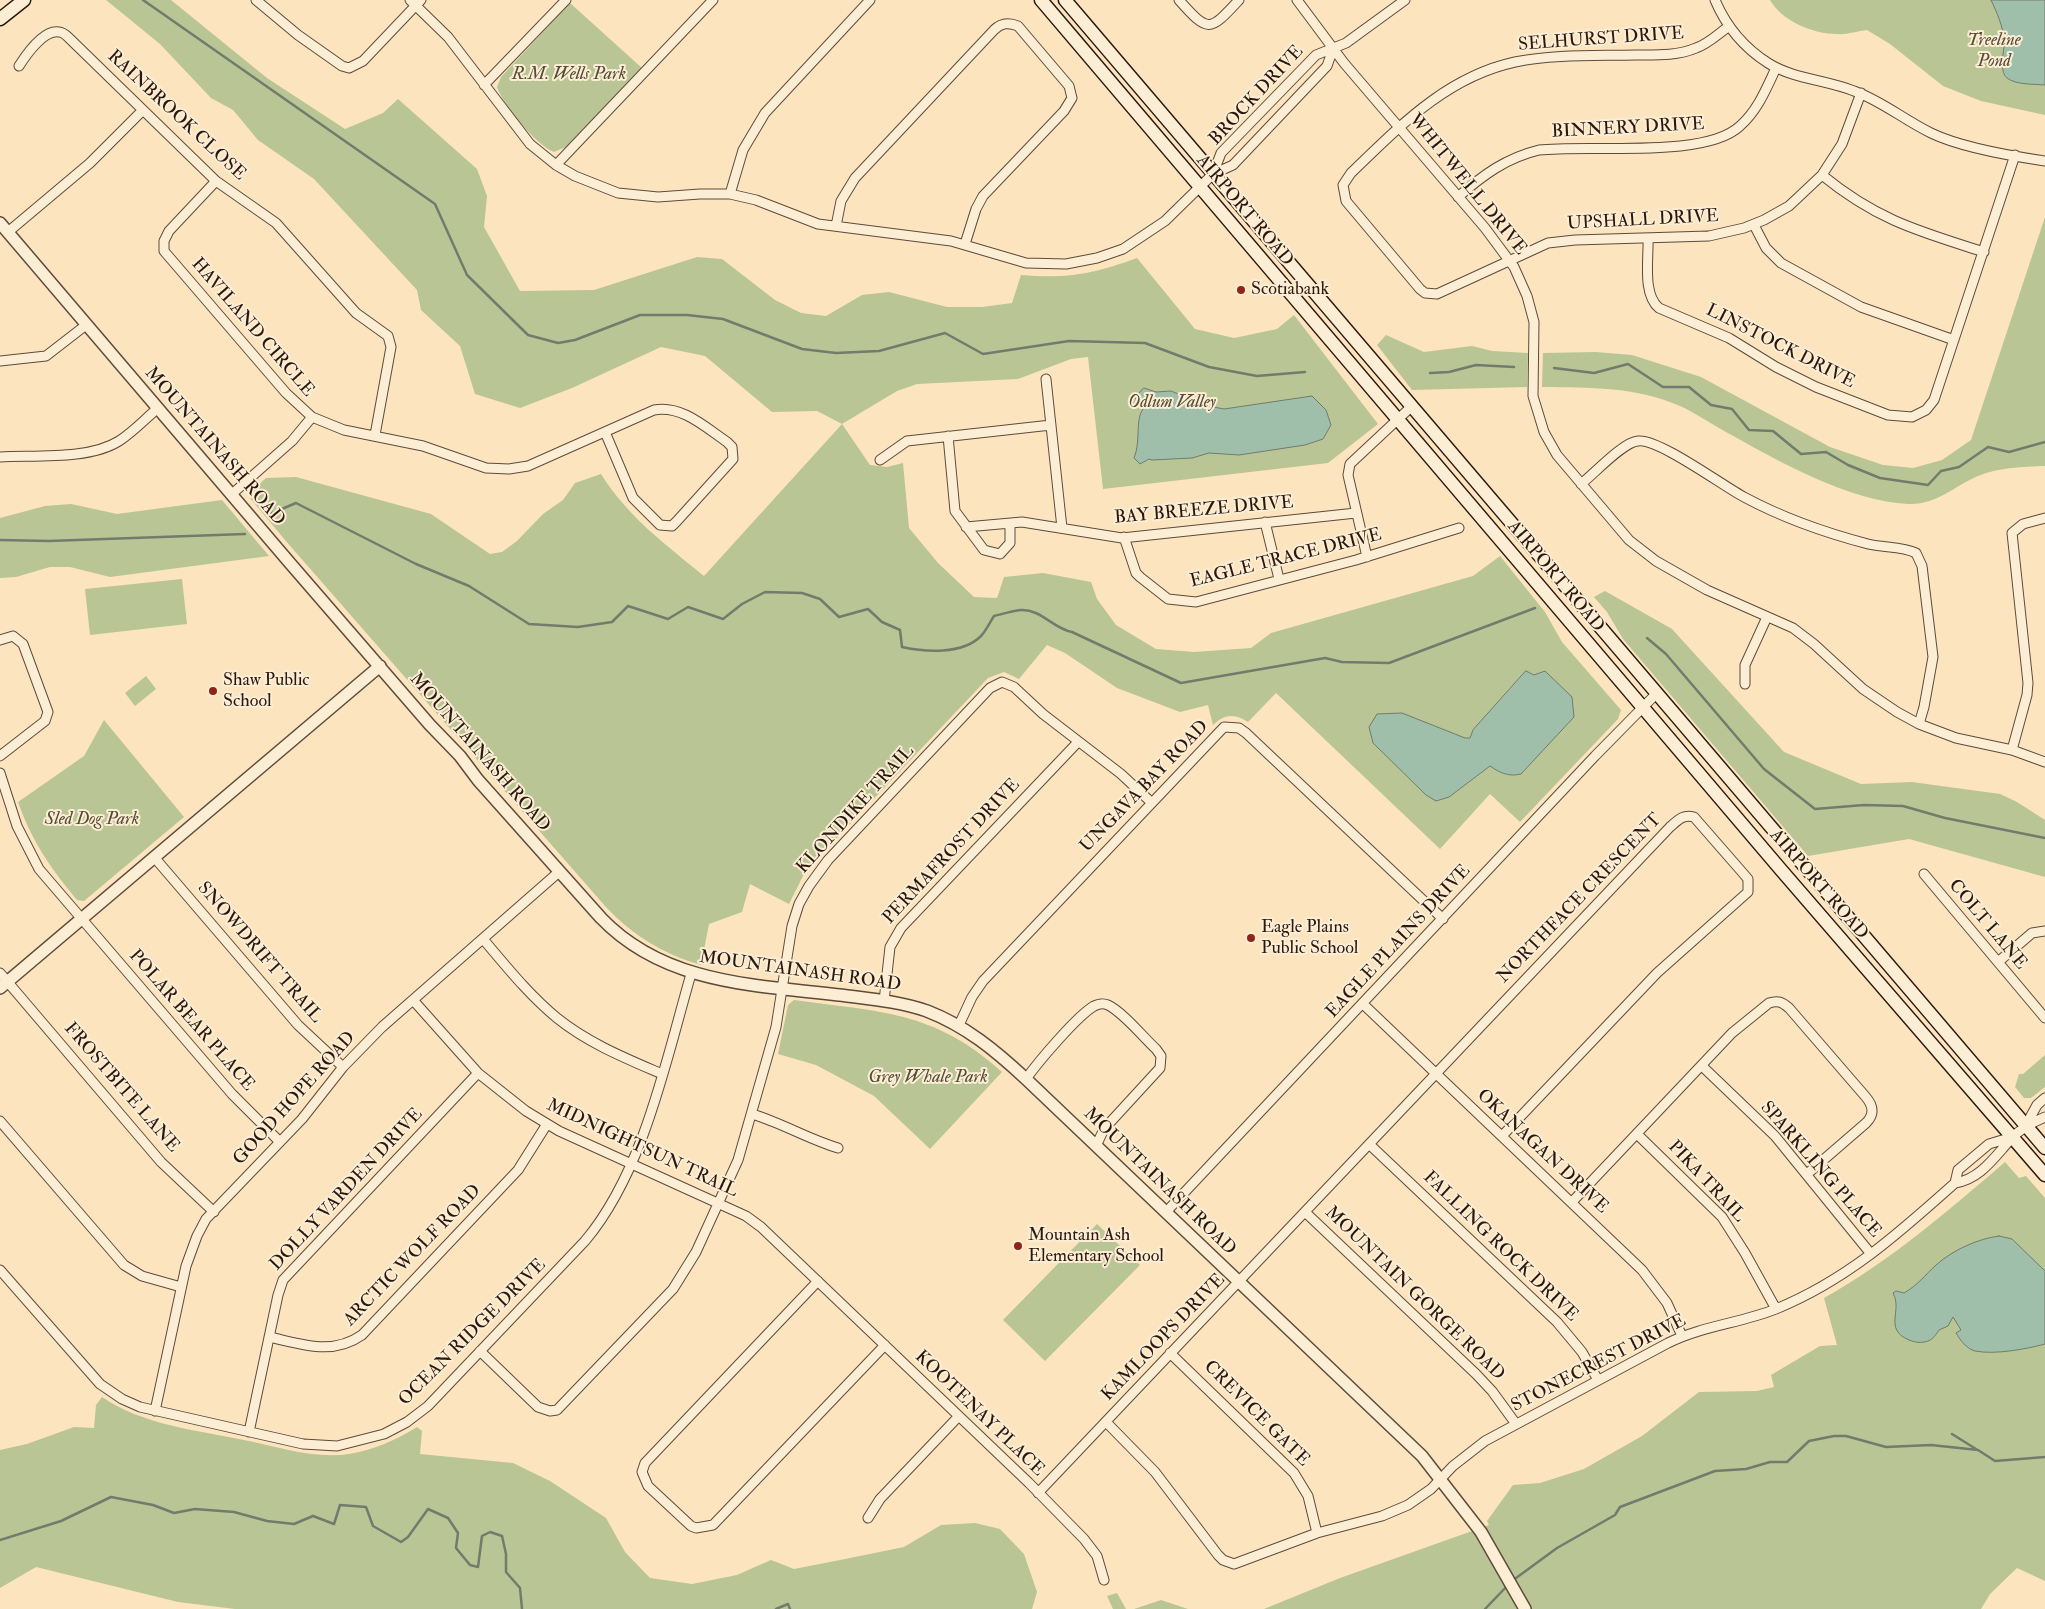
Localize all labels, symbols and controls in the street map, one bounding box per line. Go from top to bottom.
street label: SELHURST DRIVE [1517,23,1685,57]
park label: Treeline Pond [1967,30,2021,72]
street label: BROCK DRIVE [1205,42,1309,150]
street label: RAINBROOK CLOSE [102,46,250,186]
park label: R.M. Wells Park [512,64,626,86]
street label: WHITWELL DRIVE [1403,110,1531,260]
street label: BINNERY DRIVE [1551,114,1705,144]
street label: AIRPORT ROAD [1191,151,1297,271]
street label: UPSHALL DRIVE [1567,206,1719,236]
street label: HAVILAND CIRCLE [186,254,318,402]
place label: Scotiabank [1251,279,1329,301]
marker: Scotiabank [1235,284,1247,296]
street label: LINSTOCK DRIVE [1702,300,1858,394]
street label: MOUNTAINASH ROAD [139,363,289,531]
park label: Odlum Valley [1128,392,1216,414]
street label: BAY BREEZE DRIVE [1113,492,1295,530]
street label: AIRPORT ROAD [1502,517,1608,637]
street label: EAGLE TRACE DRIVE [1188,525,1384,593]
street label: MOUNTAINASH ROAD [404,669,554,837]
place label: Shaw Public School [223,670,310,712]
marker: Shaw Public School [207,685,219,697]
street label: UNGAVA BAY ROAD [1076,716,1214,858]
street label: KLONDIKE TRAIL [793,741,919,879]
street label: PERMAFROST DRIVE [879,775,1025,929]
park label: Sled Dog Park [45,809,139,831]
street label: NORTHFACE CRESCENT [1493,810,1667,988]
street label: AIRPORT ROAD [1764,825,1872,945]
street label: EAGLE PLAINS DRIVE [1322,861,1476,1023]
street label: COLT LANE [1943,876,2031,974]
street label: SNOWDRIFT TRAIL [192,878,326,1028]
place label: Eagle Plains Public School [1261,917,1358,960]
marker: Eagle Plains Public School [1245,932,1257,944]
street label: POLAR BEAR PLACE [124,946,258,1096]
street label: MOUNTAINASH ROAD [698,947,902,997]
street label: FROSTBITE LANE [59,1019,183,1157]
street label: GOOD HOPE ROAD [229,1028,361,1170]
park label: Grey Whale Park [868,1067,988,1089]
street label: OKANAGAN DRIVE [1472,1085,1612,1219]
street label: MIDNIGHTSUN TRAIL [543,1095,741,1203]
street label: SPARKLING PLACE [1755,1098,1885,1242]
street label: DOLLY VARDEN DRIVE [266,1104,428,1276]
street label: MOUNTAINASH ROAD [1078,1104,1240,1260]
street label: PIKA TRAIL [1663,1137,1749,1227]
street label: FALLING ROCK DRIVE [1418,1167,1582,1327]
street label: ARCTIC WOLF ROAD [340,1181,486,1331]
street label: MOUNTAIN GORGE ROAD [1320,1202,1508,1386]
place label: Mountain Ash Elementary School [1028,1225,1164,1268]
marker: Mountain Ash Elementary School [1012,1240,1024,1252]
street label: OCEAN RIDGE DRIVE [395,1255,551,1411]
street label: KAMLOOPS DRIVE [1098,1270,1230,1406]
street label: STONECREST DRIVE [1508,1311,1690,1417]
street label: KOOTENAY PLACE [910,1347,1048,1481]
street label: CREVICE GATE [1199,1357,1313,1471]

